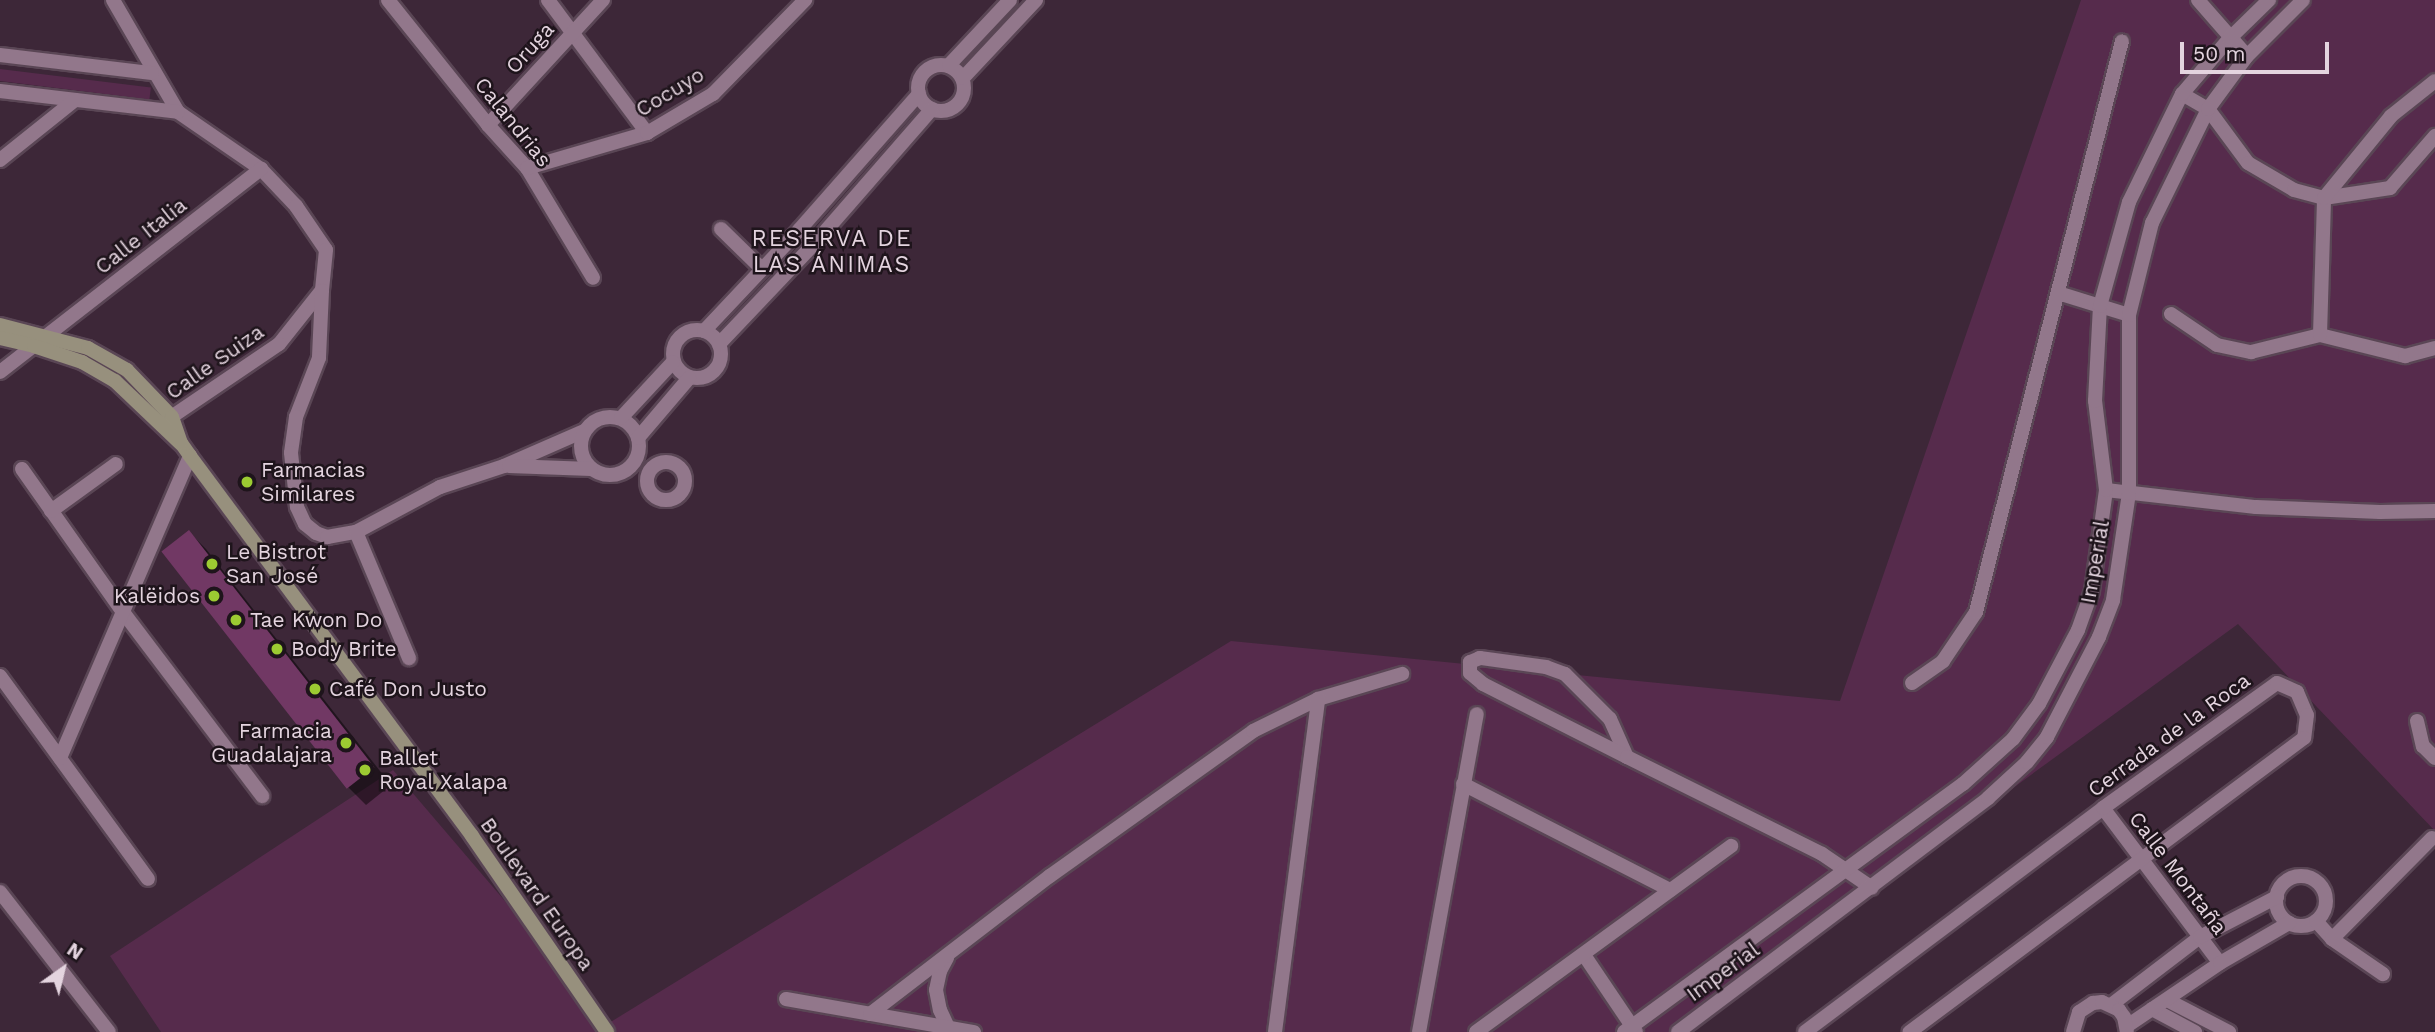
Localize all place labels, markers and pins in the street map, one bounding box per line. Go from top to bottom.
place label: Farmacias Similares [261,457,365,507]
marker: Farmacias Similares [239,474,255,490]
place label: Le Bistrot San José [226,539,326,589]
marker: Le Bistrot San José [204,556,220,572]
place label: Kalëidos [114,583,200,609]
marker: Kalëidos [206,588,222,604]
place label: Tae Kwon Do [250,607,382,633]
marker: Tae Kwon Do [228,612,244,628]
place label: Body Brite [291,636,397,662]
marker: Body Brite [269,641,285,657]
place label: Café Don Justo [329,676,487,702]
marker: Café Don Justo [307,681,323,697]
place label: Farmacia Guadalajara [211,718,332,768]
marker: Farmacia Guadalajara [338,735,354,751]
place label: Ballet Royal Xalapa [379,745,509,795]
marker: Ballet Royal Xalapa [357,762,373,778]

